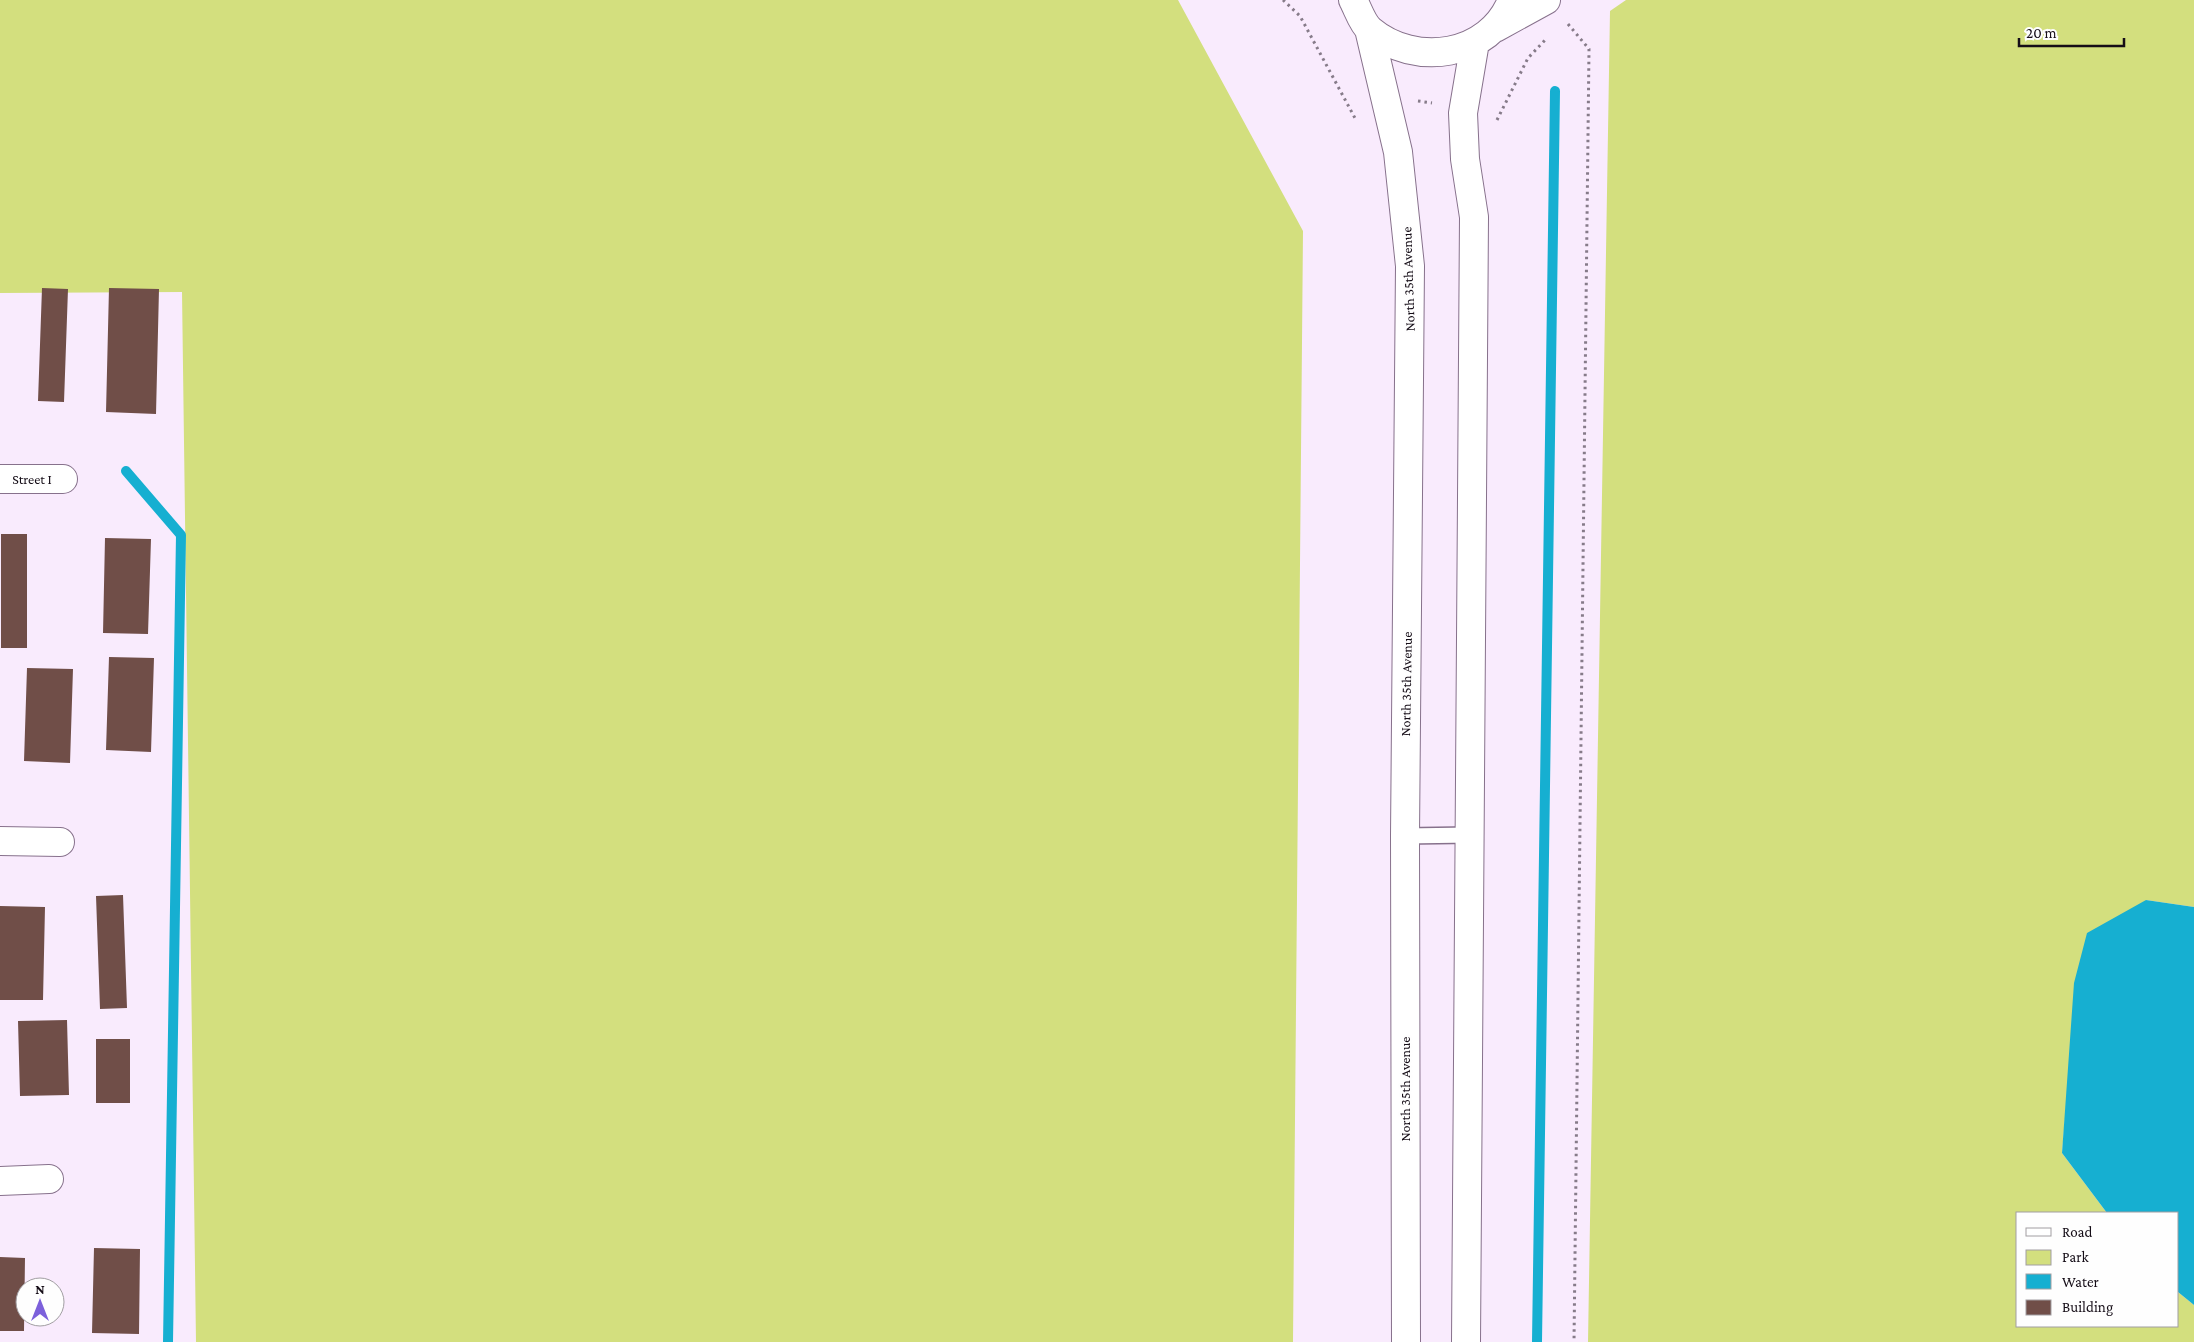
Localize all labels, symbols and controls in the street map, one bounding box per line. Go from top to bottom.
scale bar [2019,15,2124,47]
text: 20 m [2026,25,2057,41]
street label: North 35th Avenue [1398,226,1418,332]
street label: Street I [12,471,52,487]
street label: North 35th Avenue [1397,631,1415,737]
street label: North 35th Avenue [1397,1036,1413,1142]
legend [2016,1212,2179,1327]
text: Road [2062,1224,2093,1240]
text: Park [2062,1249,2089,1265]
text: Water [2062,1274,2099,1290]
north arrow [15,1277,65,1327]
text: N [35,1281,45,1297]
text: Building [2062,1299,2113,1316]

